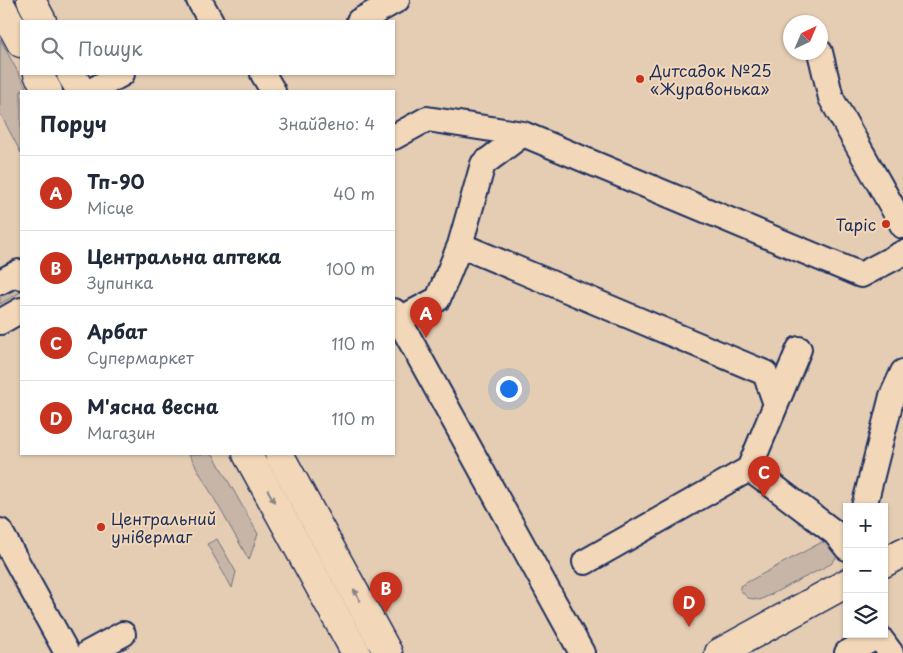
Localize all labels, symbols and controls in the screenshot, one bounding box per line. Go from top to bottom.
north arrow [783,15,828,60]
search box [20,20,395,75]
icon: search [38,34,66,62]
text: Пошук [78,34,143,62]
place label: Дитсадок №25 «Журавонька» [649,58,772,100]
marker: Дитсадок №25 «Журавонька» [634,73,646,85]
text: Поруч [40,107,107,139]
text: Знайдено: 4 [279,111,375,135]
text: Тп-90 [87,167,145,195]
text: A [50,181,62,205]
text: 40 m [333,181,375,205]
text: Місце [87,195,134,219]
place label: Таріс [835,212,876,236]
marker: Таріс [880,218,892,230]
text: Центральна аптека [87,242,281,270]
text: B [51,256,61,280]
text: 100 m [326,256,375,280]
text: Зупинка [87,270,153,294]
pin: A [410,297,442,338]
text: Арбат [87,317,147,345]
text: C [50,331,62,355]
text: 110 m [332,331,375,355]
text: Супермаркет [87,345,194,369]
your location [496,376,522,402]
text: М'ясна весна [87,392,219,420]
text: D [50,406,62,430]
text: 110 m [332,406,375,430]
text: Магазин [87,420,156,444]
pin: C [748,456,780,497]
one-way arrow [267,489,275,504]
map controls [843,503,888,638]
button: + [843,503,888,548]
place label: Центральний універмаг [111,506,216,548]
marker: Центральний універмаг [95,521,107,533]
button: − [843,548,888,593]
pin: B [370,572,402,613]
pin: D [673,586,705,627]
one-way arrow [352,588,361,602]
button: layers [843,593,888,638]

